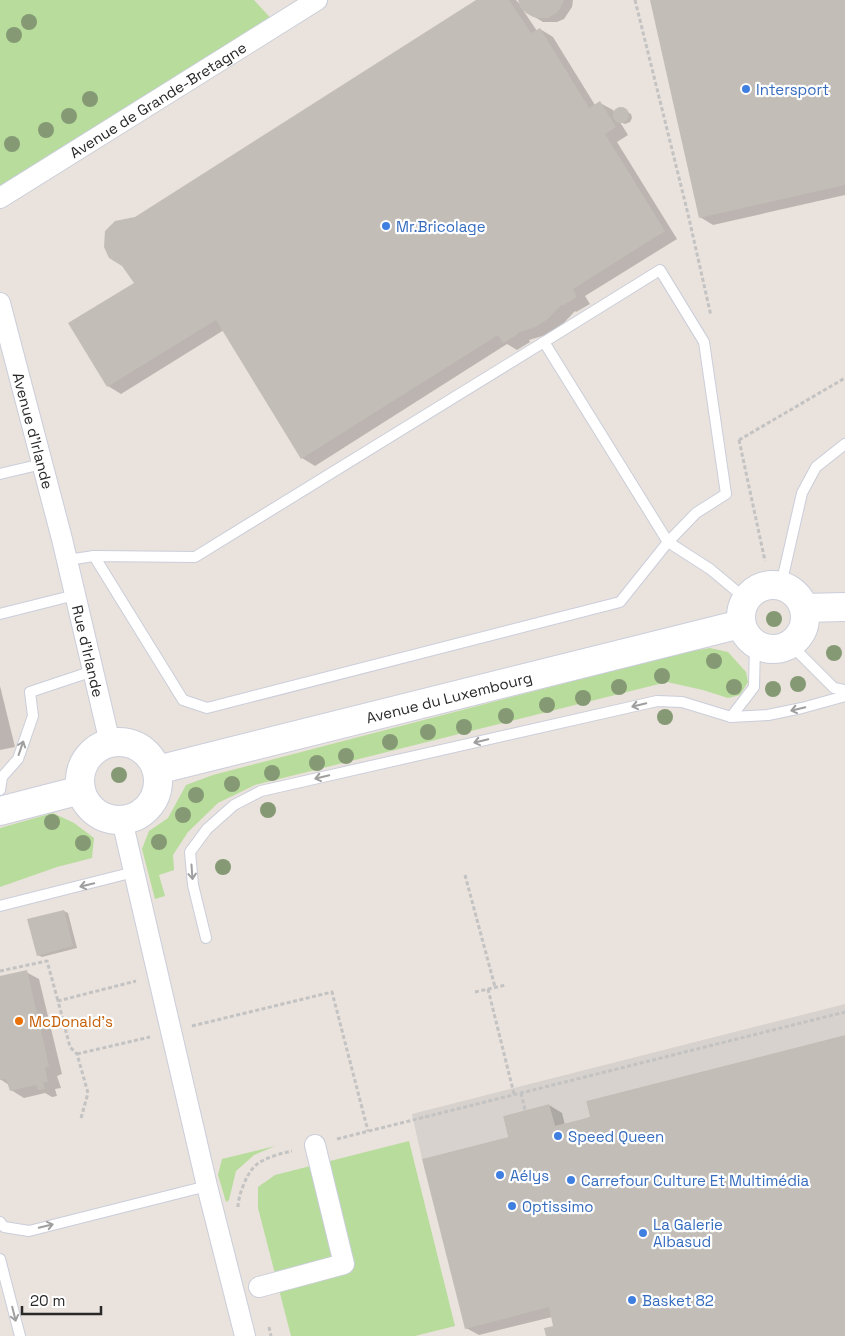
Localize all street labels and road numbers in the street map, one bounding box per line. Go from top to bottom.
street label: Avenue de Grande-Bretagne [66,37,250,162]
street label: Avenue d'Irlande [9,370,58,491]
street label: Rue d'Irlande [68,603,108,699]
street label: Avenue du Luxembourg [364,667,534,727]

